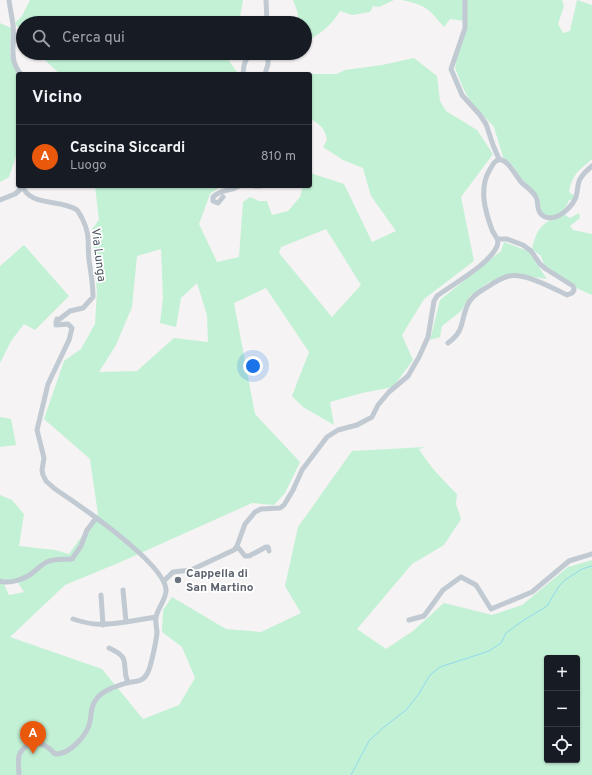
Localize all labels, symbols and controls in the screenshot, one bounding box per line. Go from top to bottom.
search box [16,16,312,60]
icon: search [30,27,52,49]
text: Cerca qui [62,29,125,48]
text: Vicino [32,87,82,109]
text: Cascina Siccardi [70,139,185,158]
text: A [40,149,50,165]
text: 810 m [261,149,296,165]
text: Luogo [70,158,107,174]
street label: Via Lunga [87,228,109,283]
your location [243,356,263,376]
place label: Cappella di San Martino [186,566,254,596]
marker: Cappella di San Martino [173,575,183,585]
map controls [544,655,580,763]
button: + [544,655,580,691]
button: − [544,691,580,727]
pin: A [20,721,46,754]
button: locate [544,727,580,763]

